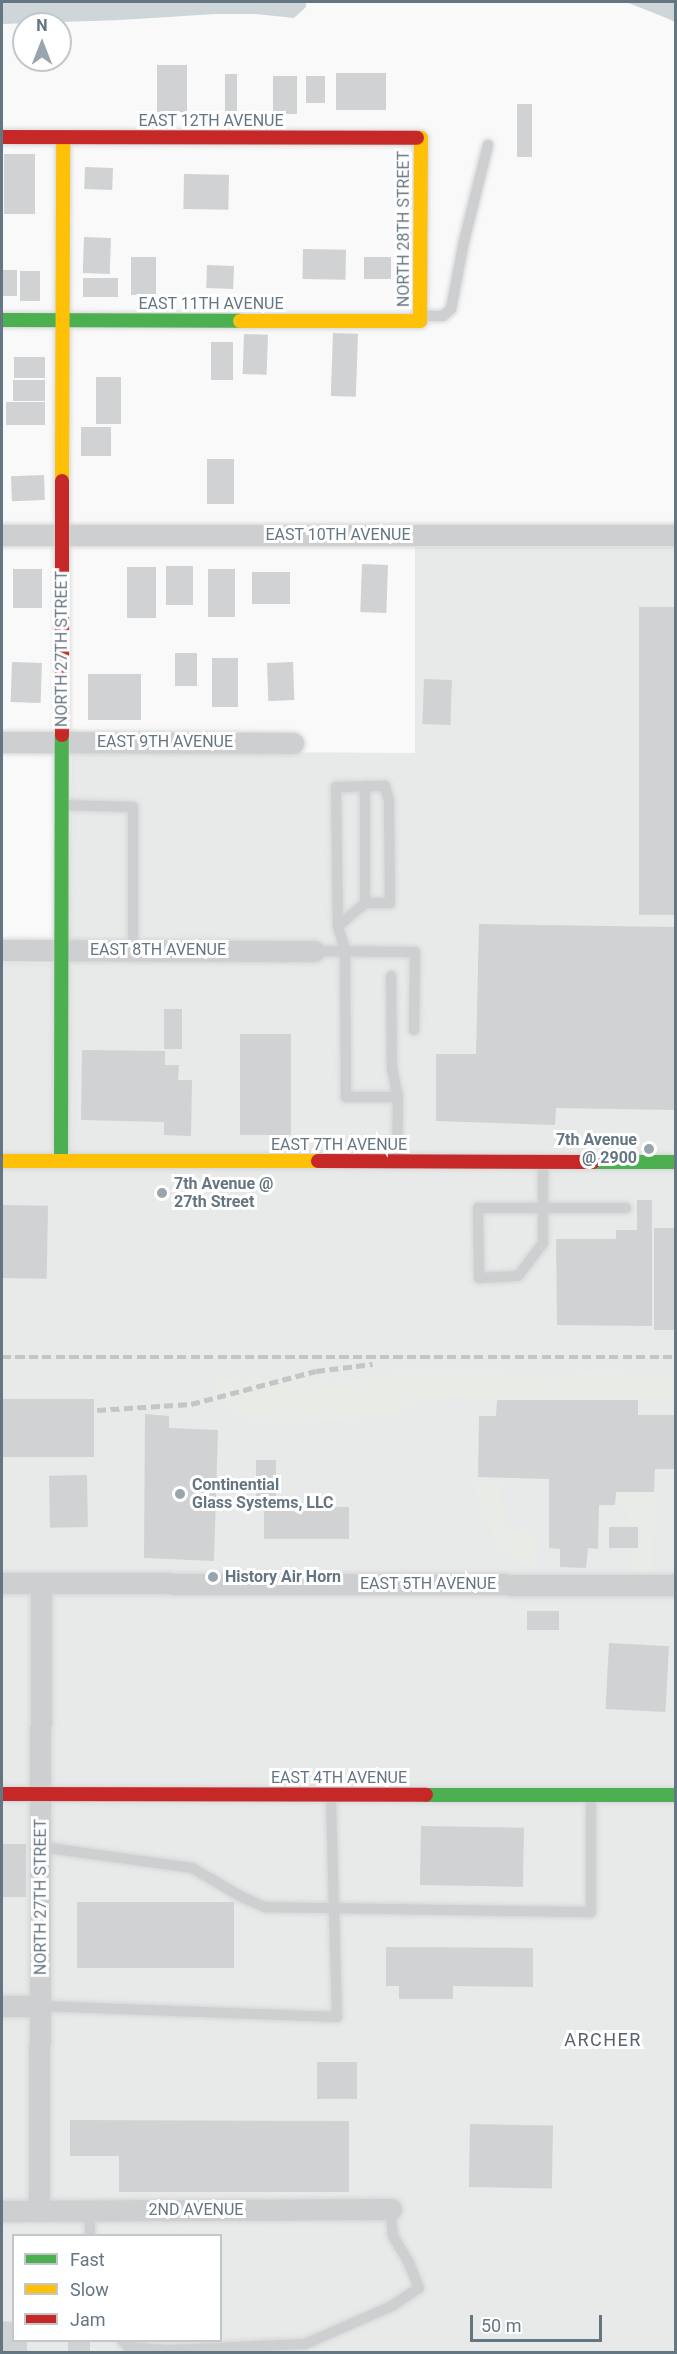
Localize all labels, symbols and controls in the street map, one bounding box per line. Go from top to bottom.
north arrow [12,12,72,72]
text: N [36,16,48,35]
street label: EAST 12TH AVENUE [138,111,284,131]
street label: NORTH 28TH STREET [394,151,414,307]
street label: EAST 11TH AVENUE [138,294,284,314]
street label: EAST 10TH AVENUE [265,525,411,545]
street label: NORTH 27TH STREET [52,571,72,727]
street label: EAST 9TH AVENUE [97,732,233,752]
street label: EAST 8TH AVENUE [90,940,226,960]
place label: 7th Avenue @ 2900 [556,1130,637,1168]
street label: EAST 7TH AVENUE [271,1135,407,1155]
marker: 7th Avenue @ 2900 [642,1142,656,1156]
place label: 7th Avenue @ 27th Street [174,1174,273,1212]
marker: 7th Avenue @ 27th Street [155,1186,169,1200]
place label: Continential Glass Systems, LLC [192,1475,334,1513]
marker: Continential Glass Systems, LLC [173,1487,187,1501]
place label: History Air Horn [225,1567,341,1587]
marker: History Air Horn [206,1570,220,1584]
street label: EAST 5TH AVENUE [360,1574,496,1594]
street label: EAST 4TH AVENUE [271,1768,407,1788]
street label: NORTH 27TH STREET [31,1819,51,1975]
district label: ARCHER [564,2029,642,2051]
street label: 2ND AVENUE [149,2200,243,2220]
legend [12,2234,222,2342]
text: Fast [70,2249,105,2270]
text: Slow [70,2279,109,2300]
scale bar [473,2303,605,2341]
text: Jam [70,2309,106,2330]
text: 50 m [481,2315,521,2336]

